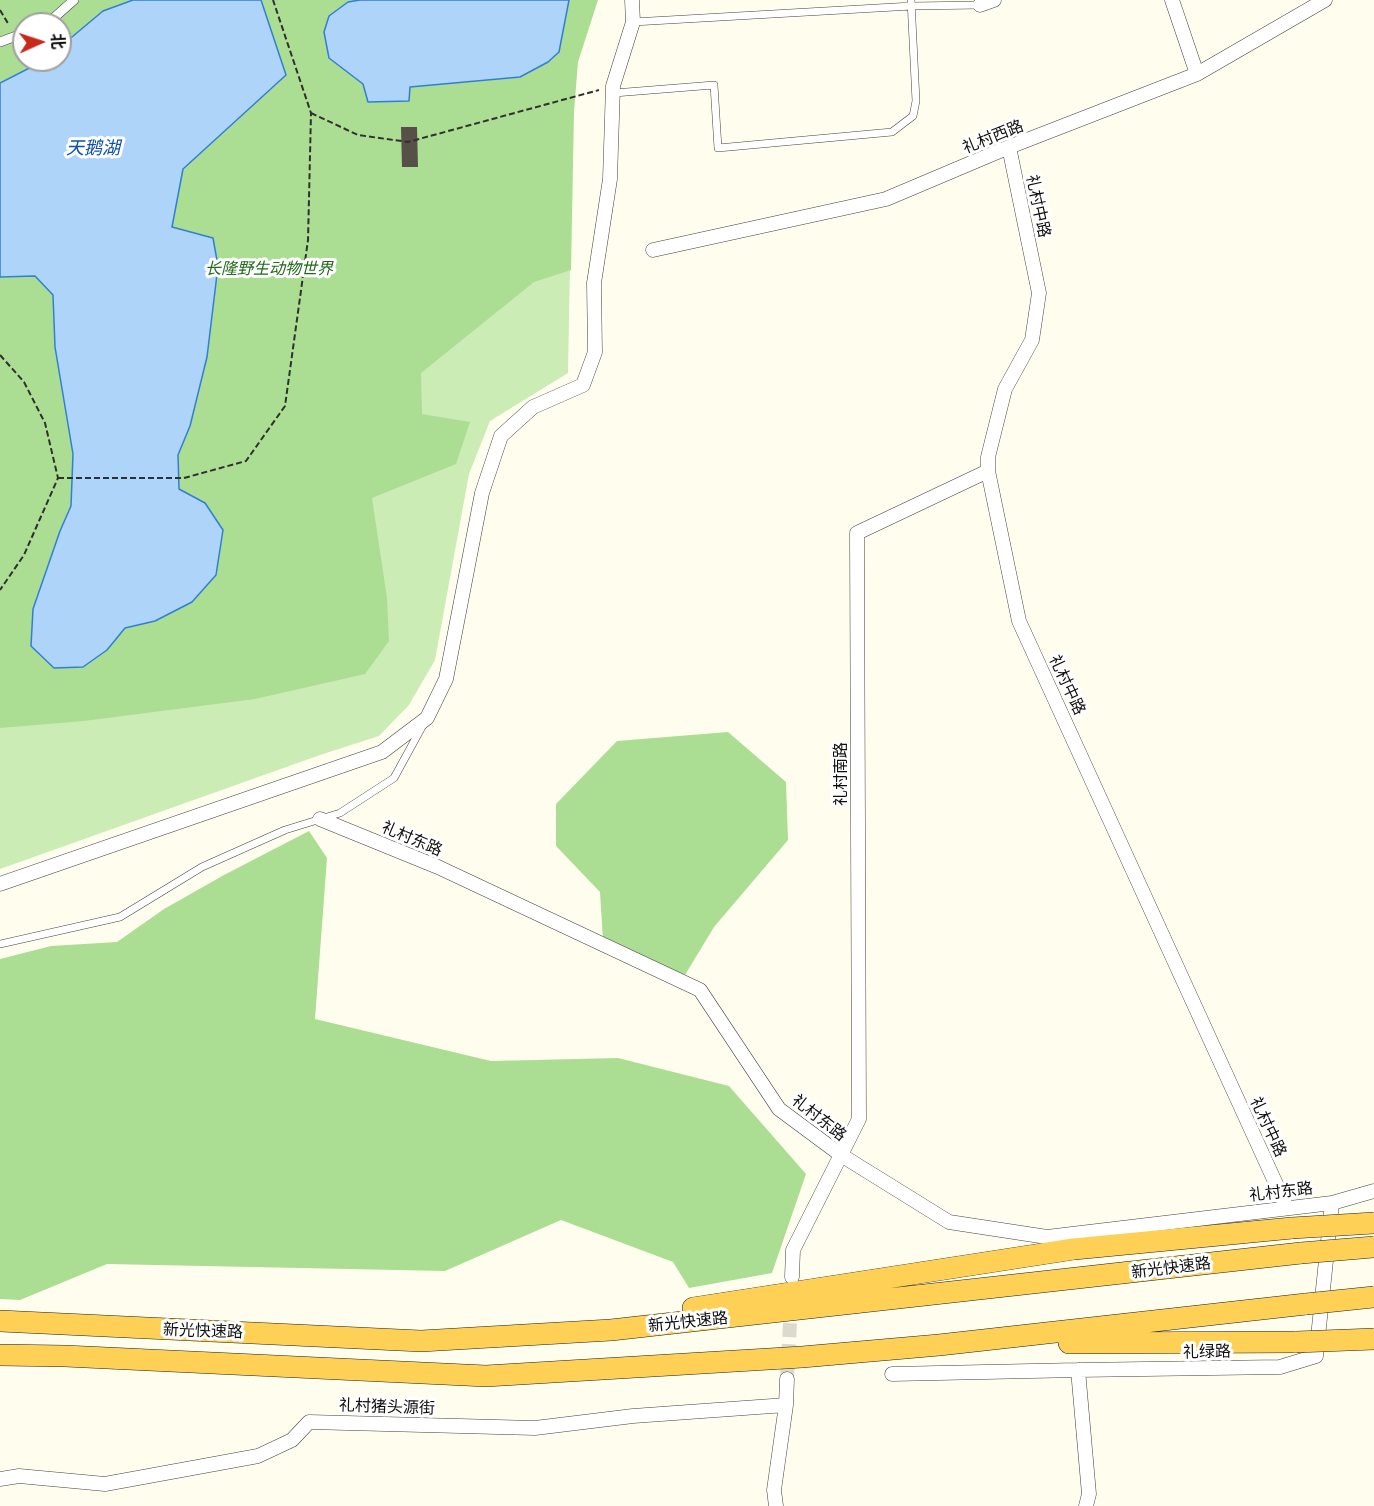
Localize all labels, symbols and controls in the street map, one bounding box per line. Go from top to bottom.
north arrow [12,12,72,72]
text: 北 [48,33,69,50]
street label: 礼村西路 [960,116,1026,158]
water label: 天鹅湖 [66,137,120,159]
street label: 礼村中路 [1022,173,1054,239]
park label: 长隆野生动物世界 [205,259,333,279]
street label: 礼村中路 [1045,652,1089,718]
street label: 礼村南路 [831,742,851,806]
street label: 礼村东路 [379,818,445,860]
street label: 礼村东路 [788,1091,850,1145]
street label: 礼村中路 [1246,1094,1290,1160]
street label: 礼村东路 [1248,1179,1314,1205]
street label: 新光快速路 [1130,1254,1212,1282]
street label: 新光快速路 [647,1308,729,1336]
street label: 新光快速路 [163,1320,243,1342]
street label: 礼绿路 [1183,1342,1231,1362]
street label: 礼村猪头源街 [339,1396,435,1418]

